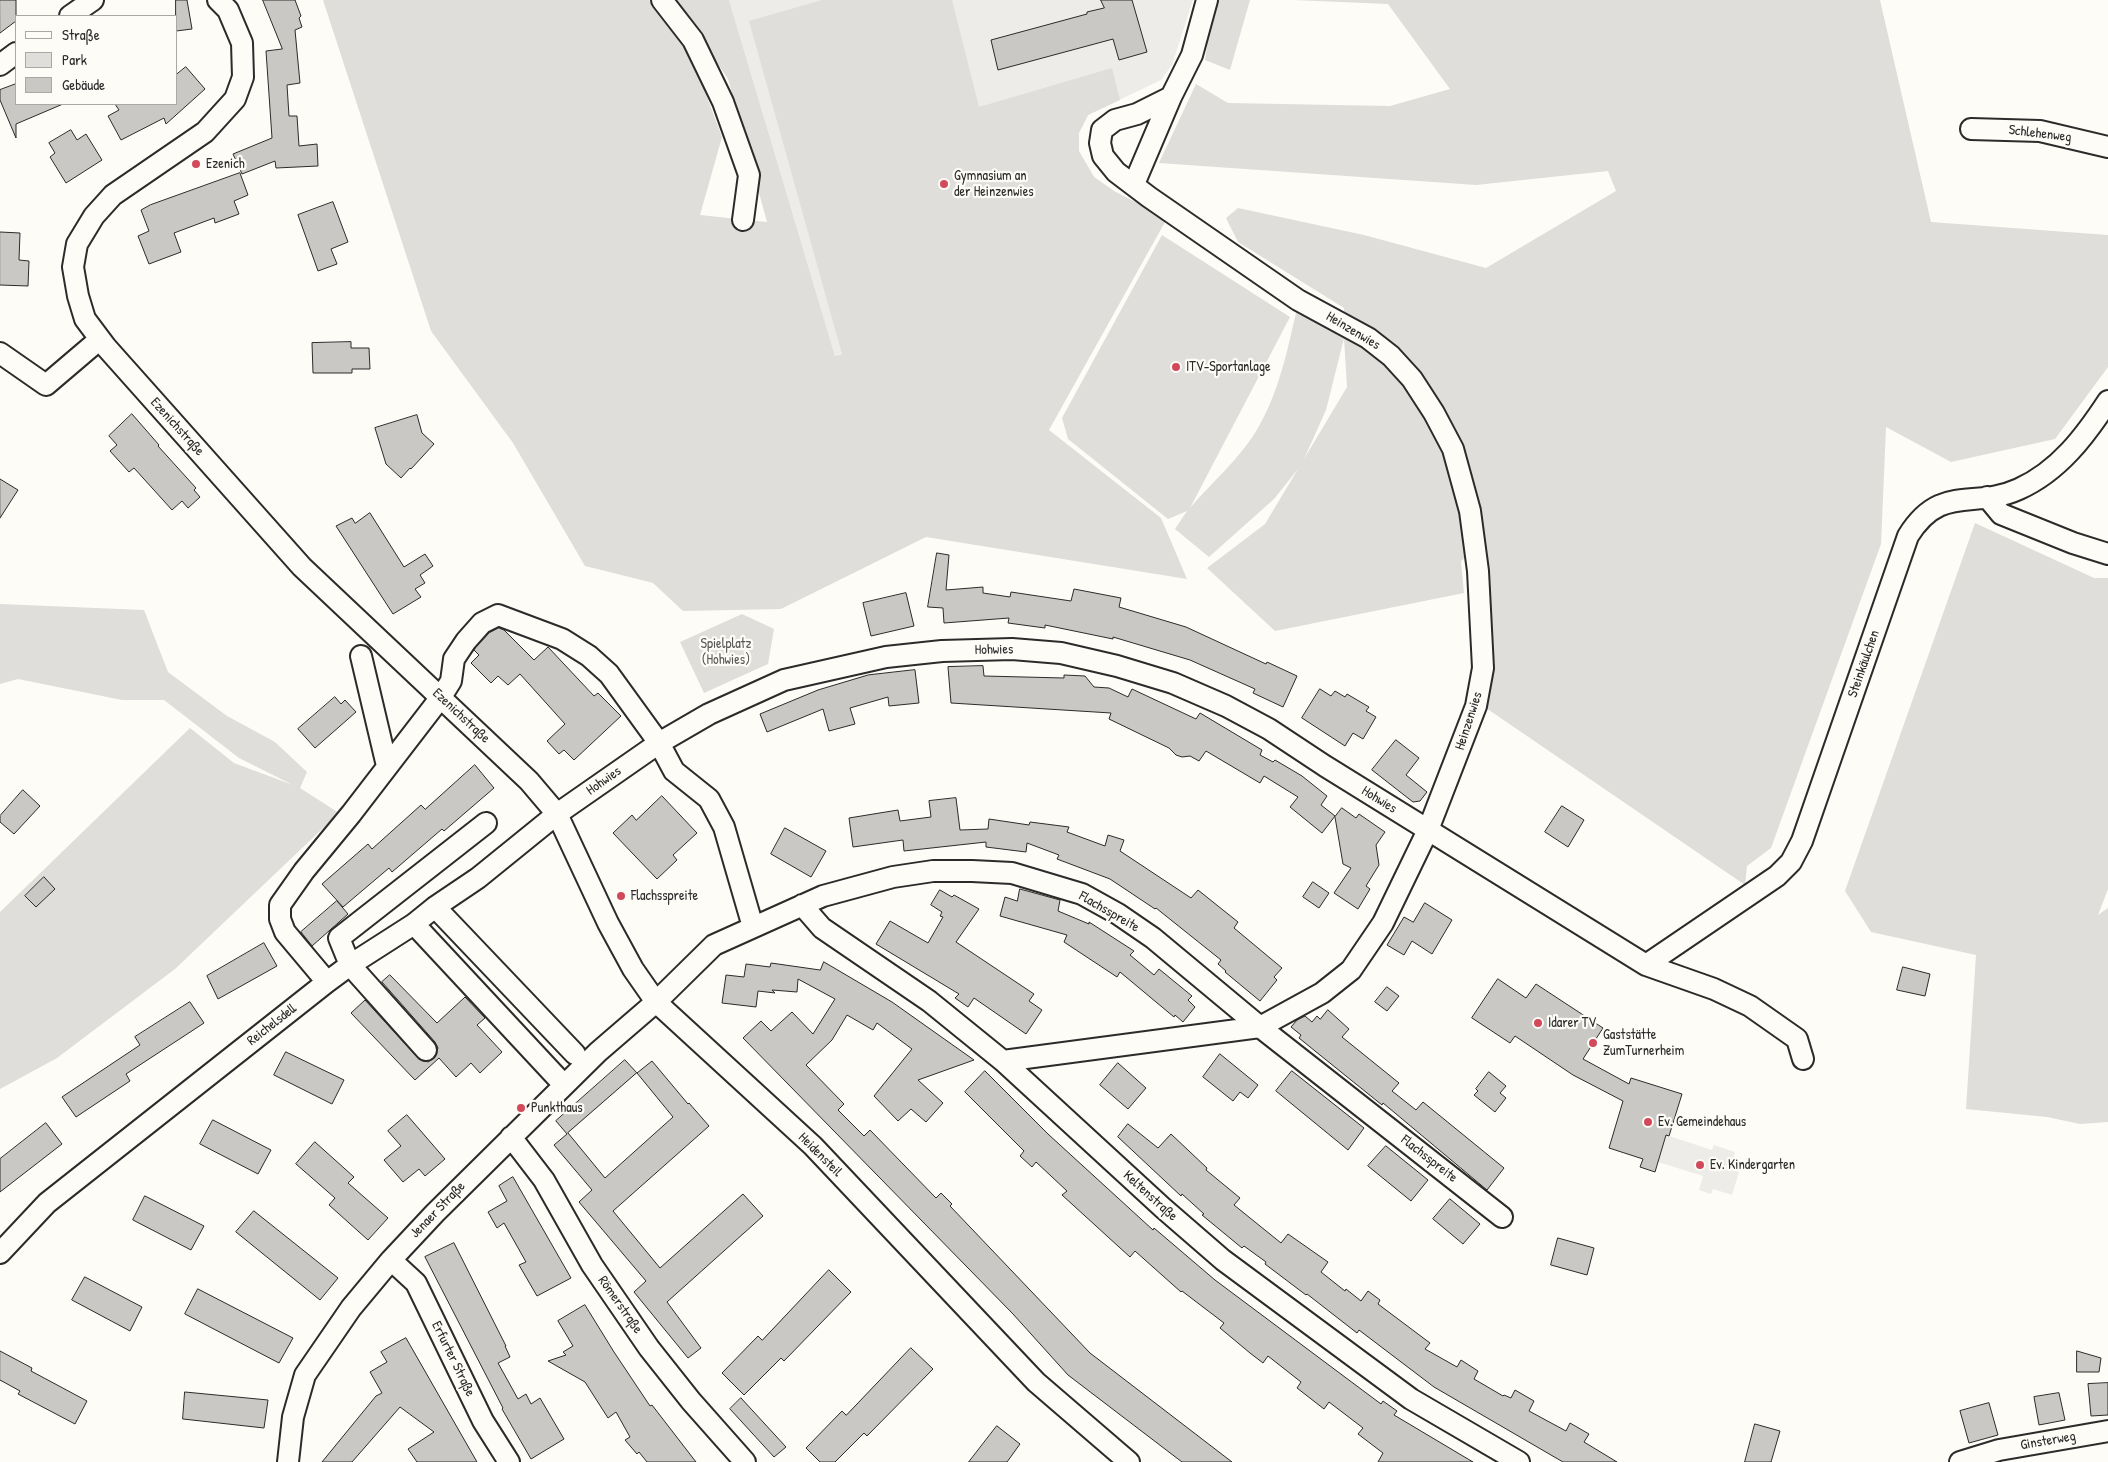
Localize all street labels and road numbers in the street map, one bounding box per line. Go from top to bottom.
street label: Schlehenweg [2008,122,2072,146]
street label: Heinzenwies [1323,308,1383,354]
street label: Ezenichstraße [146,394,208,460]
street label: Steinkäulchen [1845,628,1883,700]
street label: Hohwies [975,641,1013,659]
street label: Ezenichstraße [429,685,493,747]
street label: Heinzenwies [1452,690,1486,752]
street label: Hohwies [583,763,625,799]
street label: Hohwies [1358,783,1400,817]
street label: Flachsspreite [1076,888,1142,936]
street label: Reichelsdell [244,1000,300,1050]
street label: Heidensteil [795,1130,845,1180]
street label: Flachsspreite [1397,1132,1461,1186]
street label: Keltenstraße [1119,1167,1181,1225]
street label: Jenaer Straße [407,1178,469,1242]
street label: Römerstraße [594,1273,646,1337]
street label: Erfurter Straße [428,1319,478,1399]
street label: Ginsterweg [2019,1428,2077,1454]

